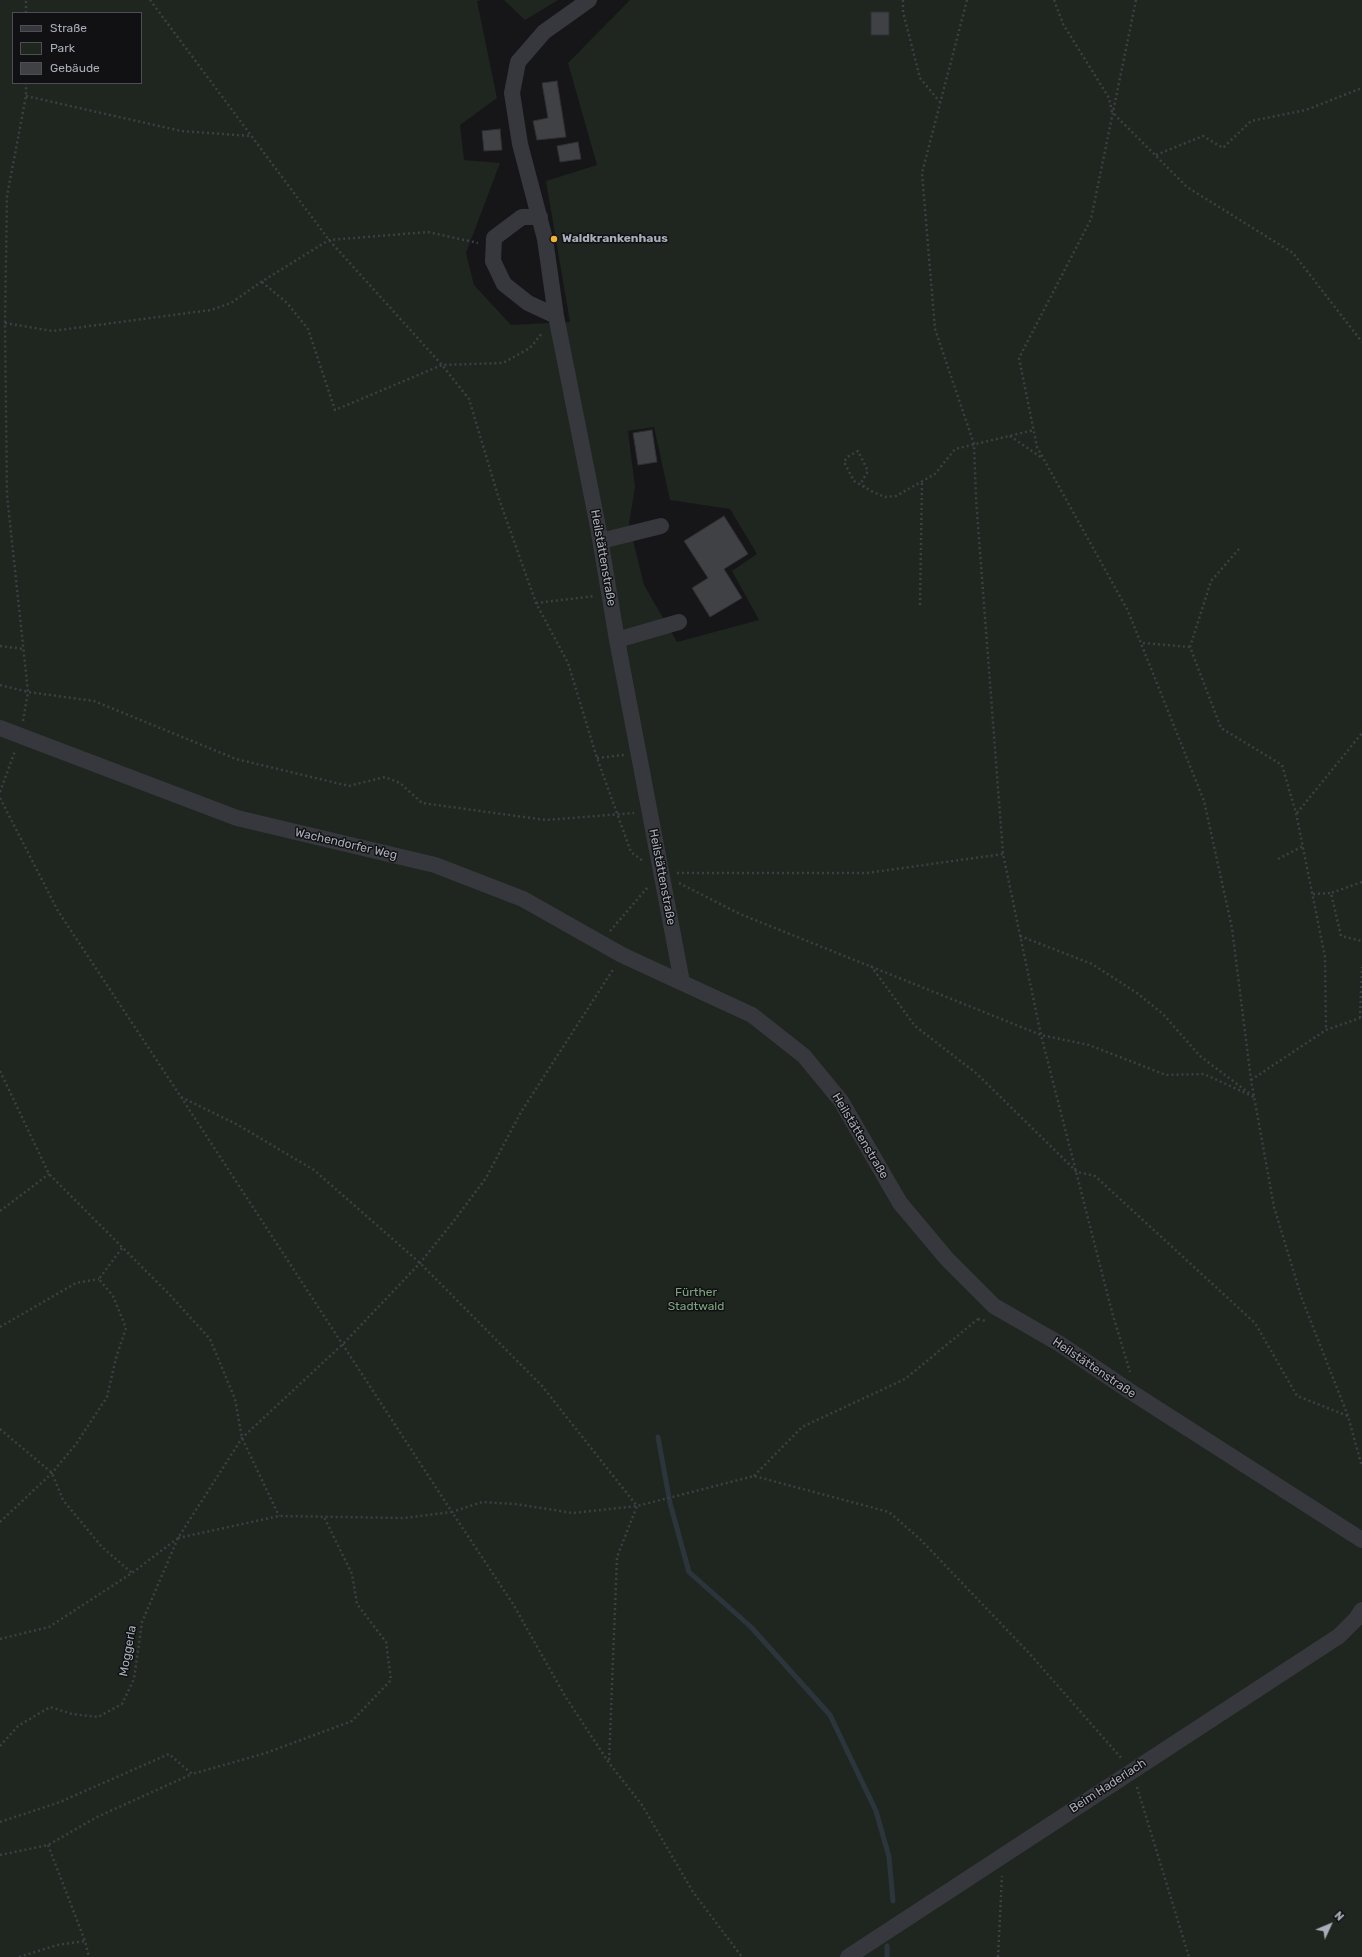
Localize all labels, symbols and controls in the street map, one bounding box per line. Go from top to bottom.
legend [12,12,142,84]
text: Straße [50,21,87,35]
text: Park [50,41,75,55]
text: Gebäude [50,61,100,75]
place label: Waldkrankenhaus [562,232,668,246]
marker: Waldkrankenhaus [549,234,559,244]
street label: Heilstättenstraße [587,509,619,607]
street label: Wachendorfer Weg [293,825,399,863]
street label: Heilstättenstraße [646,828,678,926]
street label: Heilstättenstraße [829,1090,891,1182]
park label: Fürther Stadtwald [668,1286,724,1314]
street label: Heilstättenstraße [1050,1335,1138,1401]
street label: Moggerla [116,1624,140,1678]
street label: Beim Haderlach [1067,1756,1149,1816]
north arrow [1310,1905,1350,1945]
text: N [1332,1909,1346,1924]

